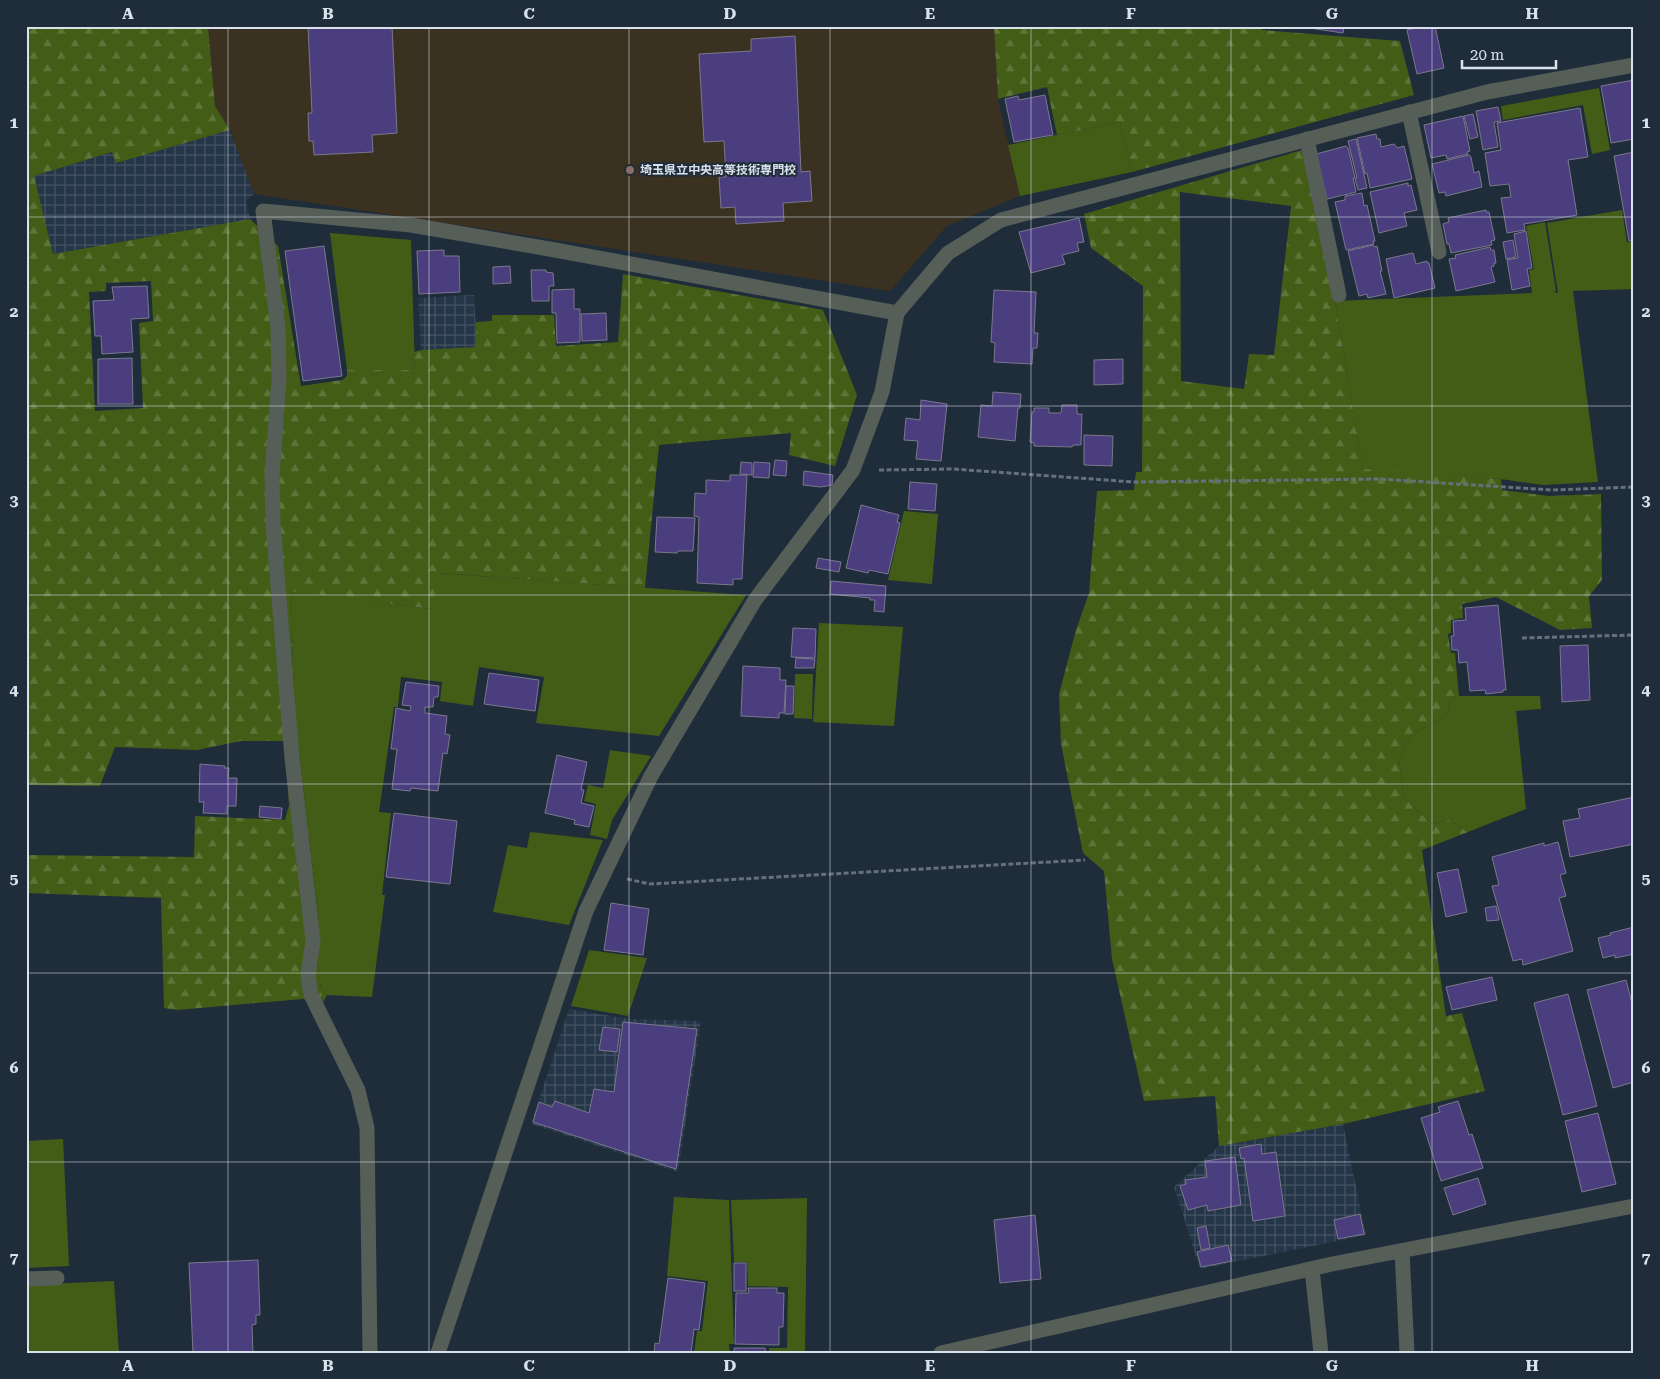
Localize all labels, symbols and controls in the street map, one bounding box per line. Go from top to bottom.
text: A [122,4,134,23]
text: B [322,4,334,23]
text: C [523,4,535,23]
text: D [724,4,737,23]
text: E [925,4,935,23]
text: F [1126,4,1136,23]
text: G [1326,4,1339,23]
text: H [1525,4,1539,23]
scale bar [1462,38,1556,70]
text: 20 m [1470,46,1505,64]
text: 1 [10,113,19,132]
text: 1 [1642,113,1651,132]
place label: 埼玉県立中央高等技術専門校 [640,163,796,177]
marker: 埼玉県立中央高等技術専門校 [624,164,636,176]
text: 2 [10,302,19,321]
text: 2 [1642,302,1651,321]
text: 3 [10,491,19,510]
text: 3 [1642,491,1651,510]
text: 4 [10,680,19,699]
text: 4 [1642,680,1651,699]
text: 5 [10,869,19,888]
text: 5 [1642,869,1651,888]
text: 6 [10,1058,19,1077]
text: 6 [1642,1058,1651,1077]
text: 7 [10,1248,19,1267]
text: 7 [1642,1248,1651,1267]
text: A [122,1356,134,1375]
text: B [322,1356,334,1375]
text: C [523,1356,535,1375]
text: D [724,1356,737,1375]
text: E [925,1356,935,1375]
text: F [1126,1356,1136,1375]
text: G [1326,1356,1339,1375]
text: H [1525,1356,1539,1375]

